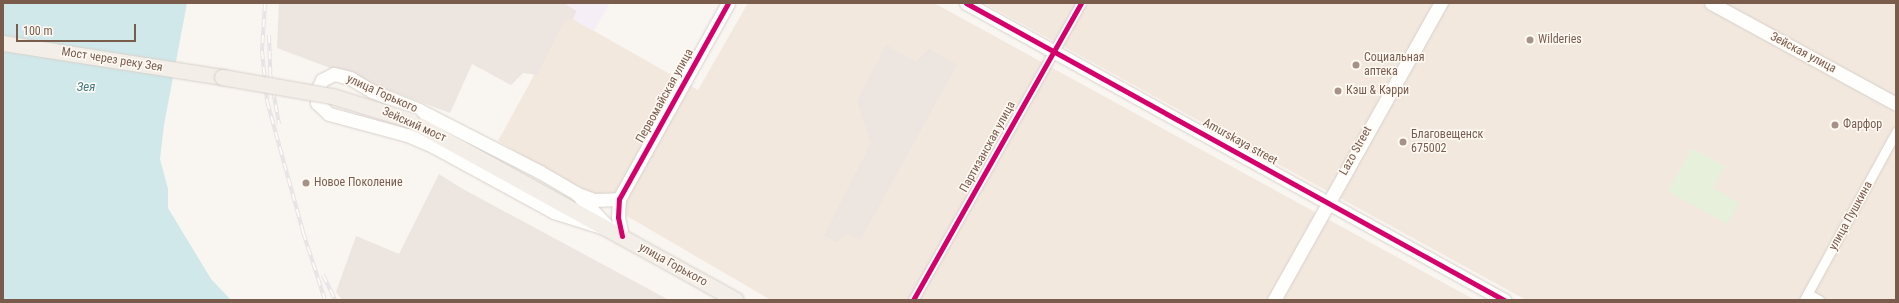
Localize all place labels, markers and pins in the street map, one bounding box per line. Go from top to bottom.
place label: Wilderies [1538,33,1582,47]
marker: Wilderies [1525,35,1535,45]
place label: Социальная аптека [1364,51,1424,79]
marker: Социальная аптека [1351,60,1361,70]
place label: Кэш & Кэрри [1346,84,1409,98]
marker: Кэш & Кэрри [1333,86,1343,96]
place label: Фарфор [1843,118,1882,132]
marker: Фарфор [1830,120,1840,130]
place label: Благовещенск 675002 [1411,128,1483,156]
marker: Благовещенск 675002 [1398,137,1408,147]
place label: Новое Поколение [314,176,403,190]
marker: Новое Поколение [301,178,311,188]

